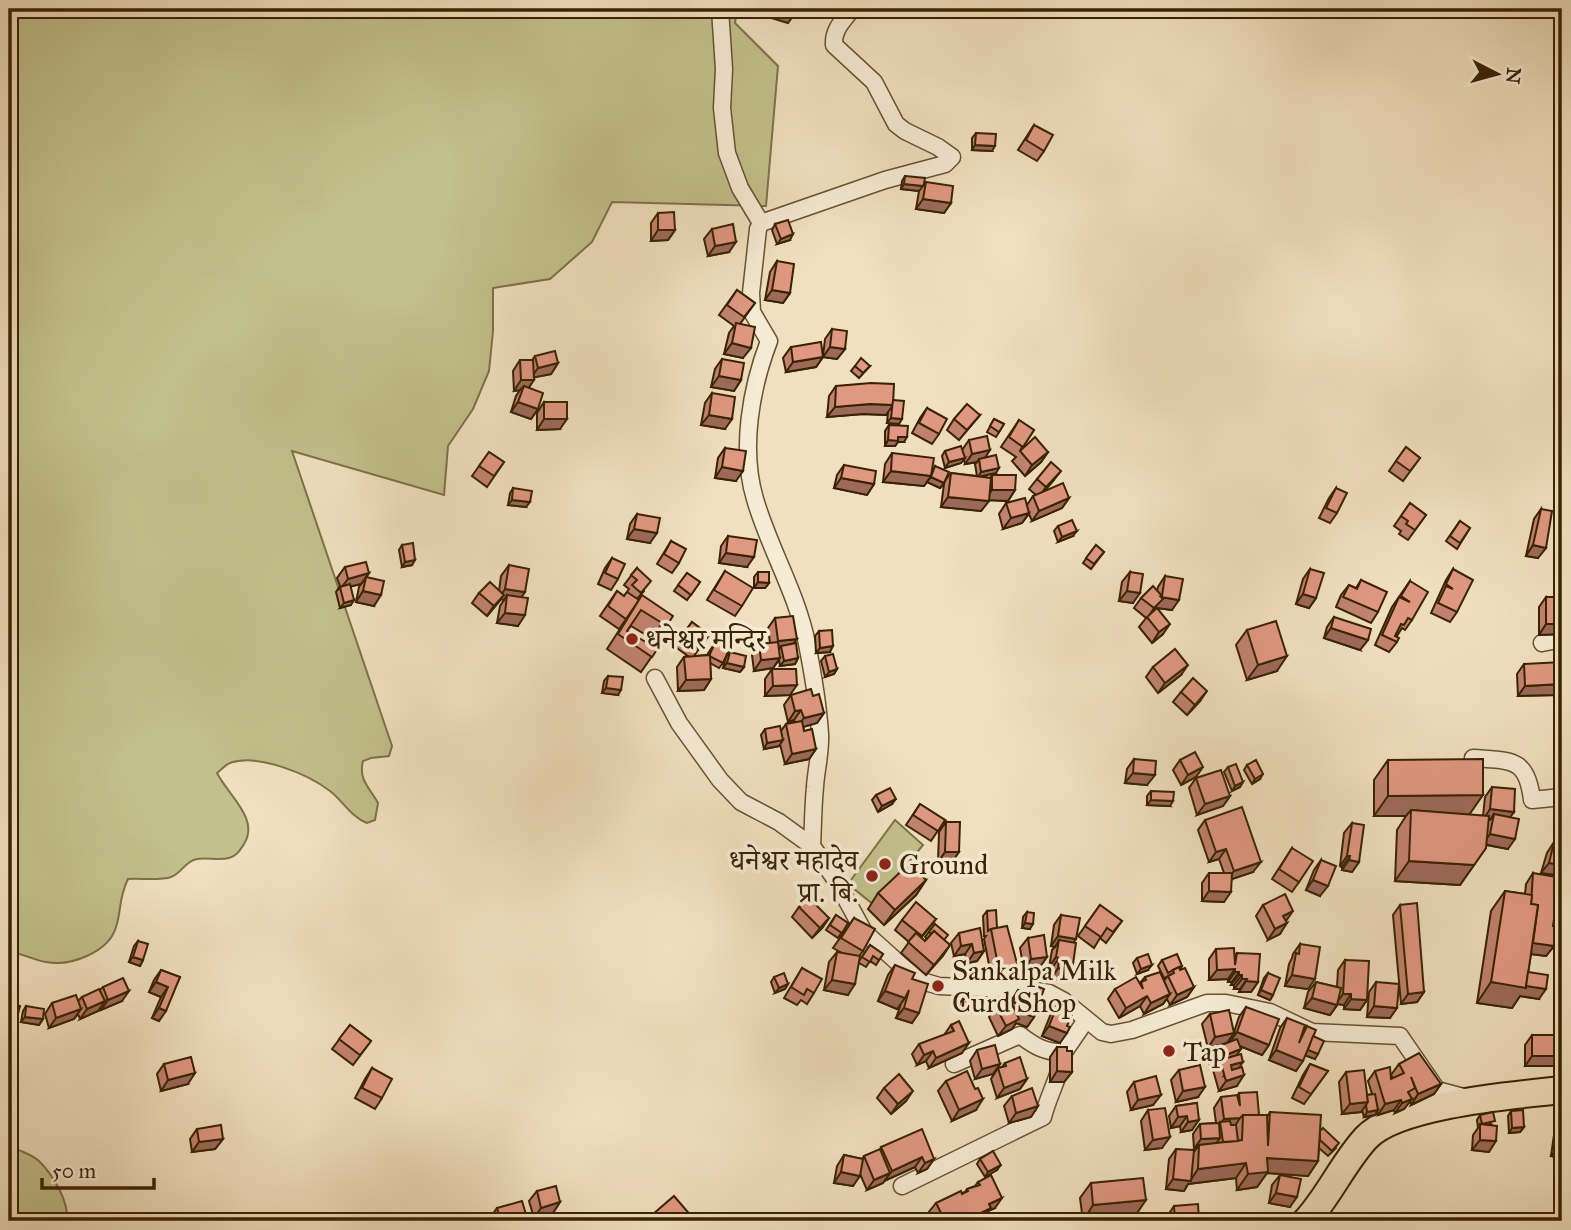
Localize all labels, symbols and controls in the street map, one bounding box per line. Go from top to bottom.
north arrow [1462,38,1532,108]
text: N [1501,67,1526,85]
place label: धनेश्वर मन्दिर [646,622,767,657]
marker: धनेश्वर मन्दिर [624,631,640,647]
place label: धनेश्वर महादेव प्रा. बि. [729,843,860,910]
place label: Ground [899,847,988,882]
marker: Ground [877,856,893,872]
marker: धनेश्वर महादेव प्रा. बि. [864,868,880,884]
place label: Sankalpa Milk Curd Shop [952,953,1117,1020]
marker: Sankalpa Milk Curd Shop [930,978,946,994]
place label: Tap [1183,1034,1226,1069]
marker: Tap [1161,1043,1177,1059]
scale bar [42,1146,154,1190]
text: 50 m [52,1158,97,1184]

